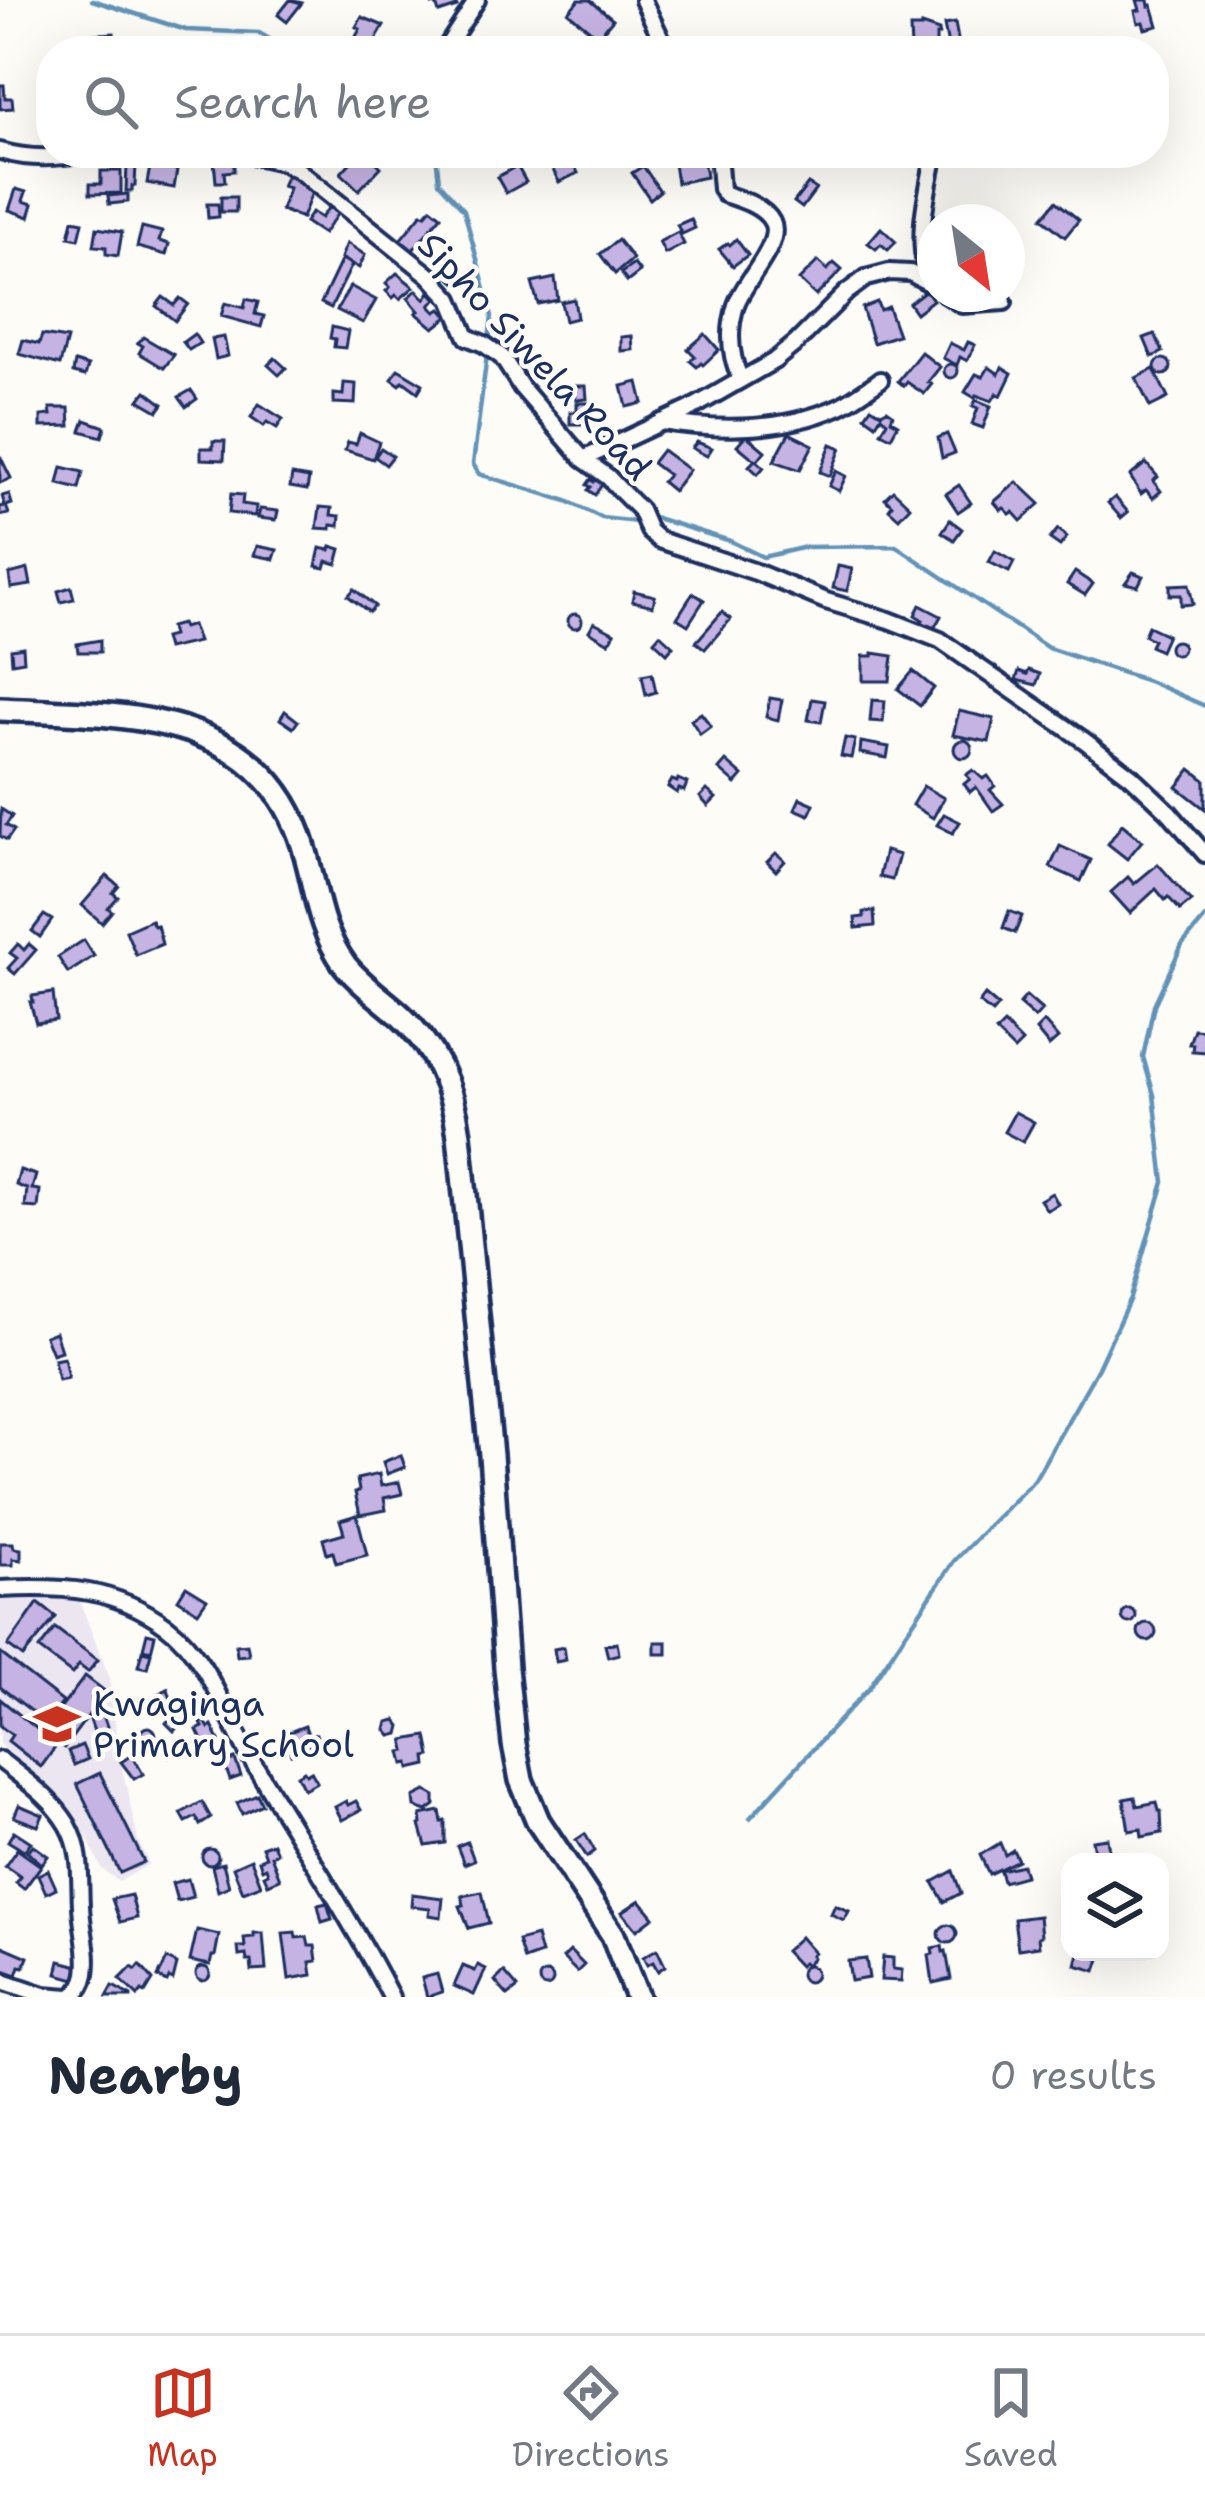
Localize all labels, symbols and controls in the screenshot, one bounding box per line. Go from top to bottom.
search box [36,36,1169,168]
icon: search [78,69,144,135]
text: Search here [174,72,431,132]
north arrow [917,204,1025,312]
street label: Sipho Siwela Road [407,221,663,491]
place label: Kwaginga Primary School [93,1679,354,1769]
school or university icon: Kwaginga Primary School [32,1699,82,1749]
map controls [1061,1853,1169,1961]
button: layers [1061,1853,1169,1961]
text: Nearby [48,2041,243,2109]
text: 0 results [990,2049,1157,2101]
tab: Map [147,2360,218,2477]
tab: Directions [512,2360,670,2477]
tab: Saved [964,2360,1058,2477]

